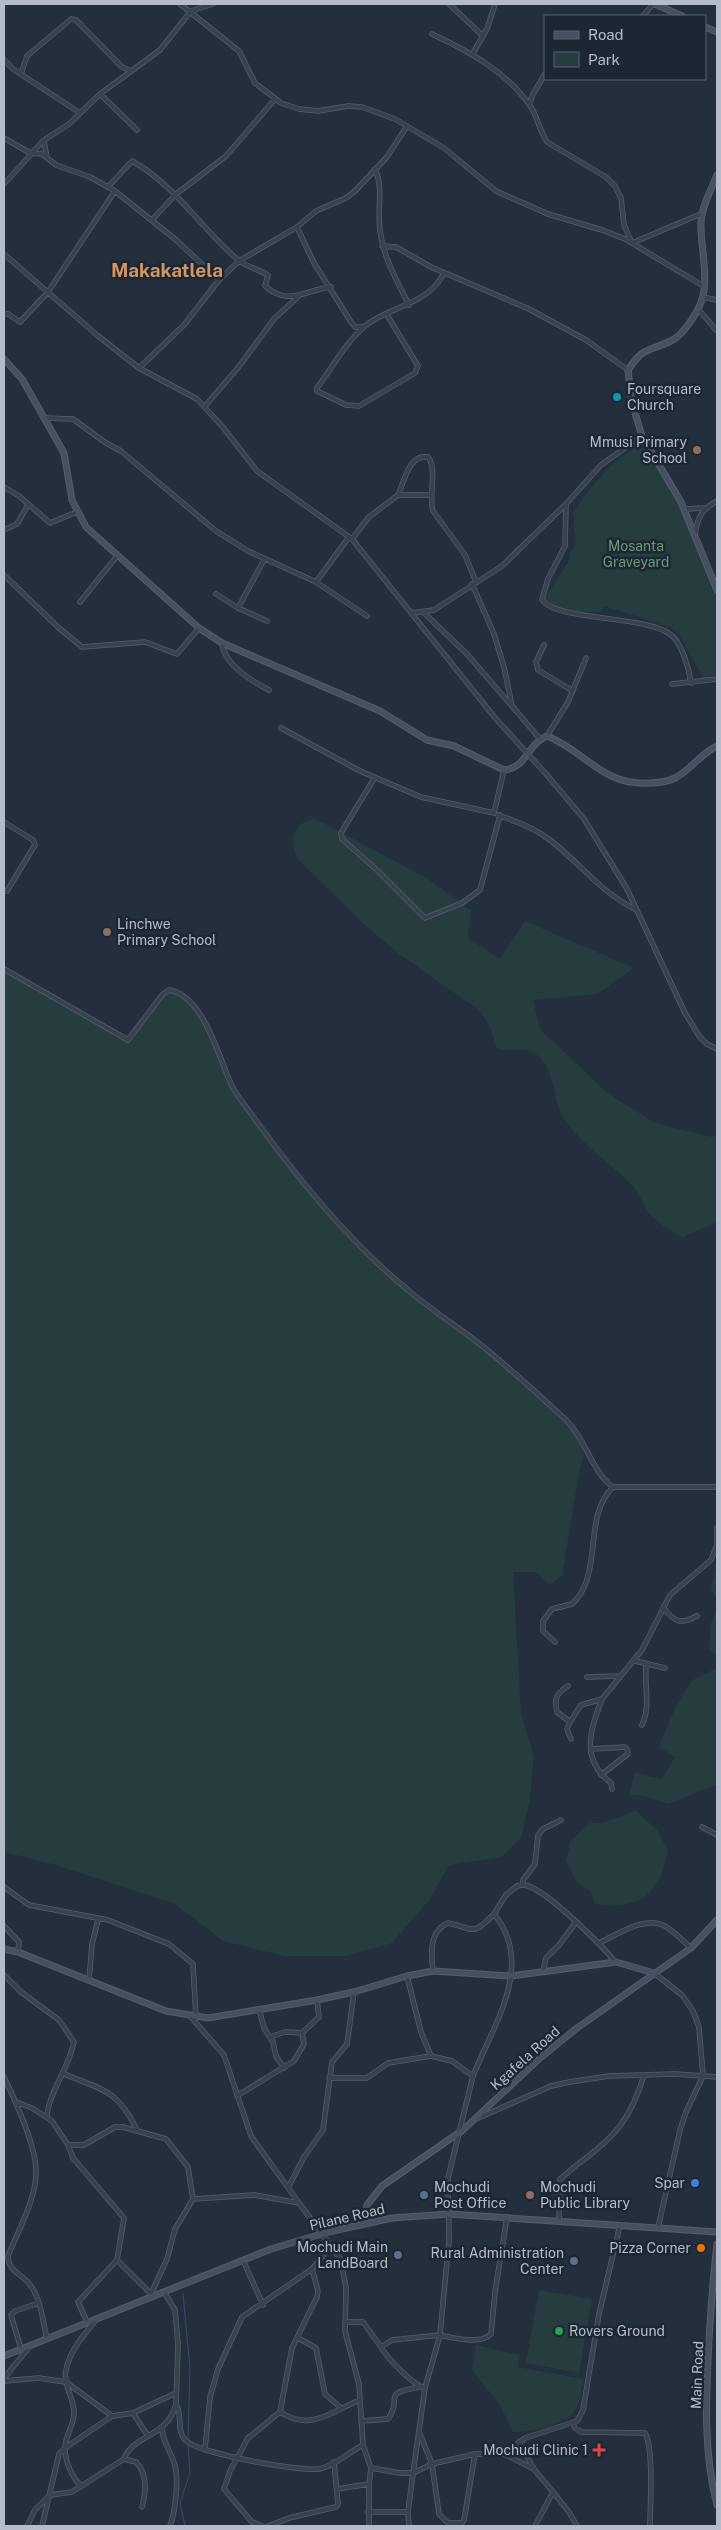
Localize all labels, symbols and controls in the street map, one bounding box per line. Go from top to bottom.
legend [544,15,706,80]
text: Road [588,26,624,43]
text: Park [588,51,620,68]
district label: Makakatlela [111,259,223,281]
place label: Foursquare Church [627,381,701,413]
marker: Foursquare Church [611,391,623,403]
place label: Mmusi Primary School [589,434,687,466]
marker: Mmusi Primary School [691,444,703,456]
park label: Mosanta Graveyard [603,538,669,570]
place label: Linchwe Primary School [117,916,216,948]
marker: Linchwe Primary School [101,926,113,938]
street label: Kgafela Road [487,2023,563,2093]
place label: Spar [654,2175,685,2191]
marker: Spar [689,2177,701,2189]
place label: Mochudi Post Office [434,2179,506,2211]
place label: Mochudi Public Library [540,2179,631,2211]
marker: Mochudi Post Office [418,2189,430,2201]
marker: Mochudi Public Library [524,2189,536,2201]
street label: Pilane Road [308,2201,386,2233]
place label: Mochudi Main LandBoard [297,2239,388,2271]
place label: Pizza Corner [609,2240,691,2256]
marker: Pizza Corner [695,2242,707,2254]
place label: Rural Administration Center [430,2245,564,2277]
marker: Mochudi Main LandBoard [392,2249,404,2261]
marker: Rural Administration Center [568,2255,580,2267]
place label: Rovers Ground [569,2323,665,2339]
marker: Rovers Ground [553,2325,565,2337]
street label: Main Road [688,2341,706,2409]
place label: Mochudi Clinic 1 [483,2442,588,2458]
marker: Mochudi Clinic 1 [592,2443,606,2457]

